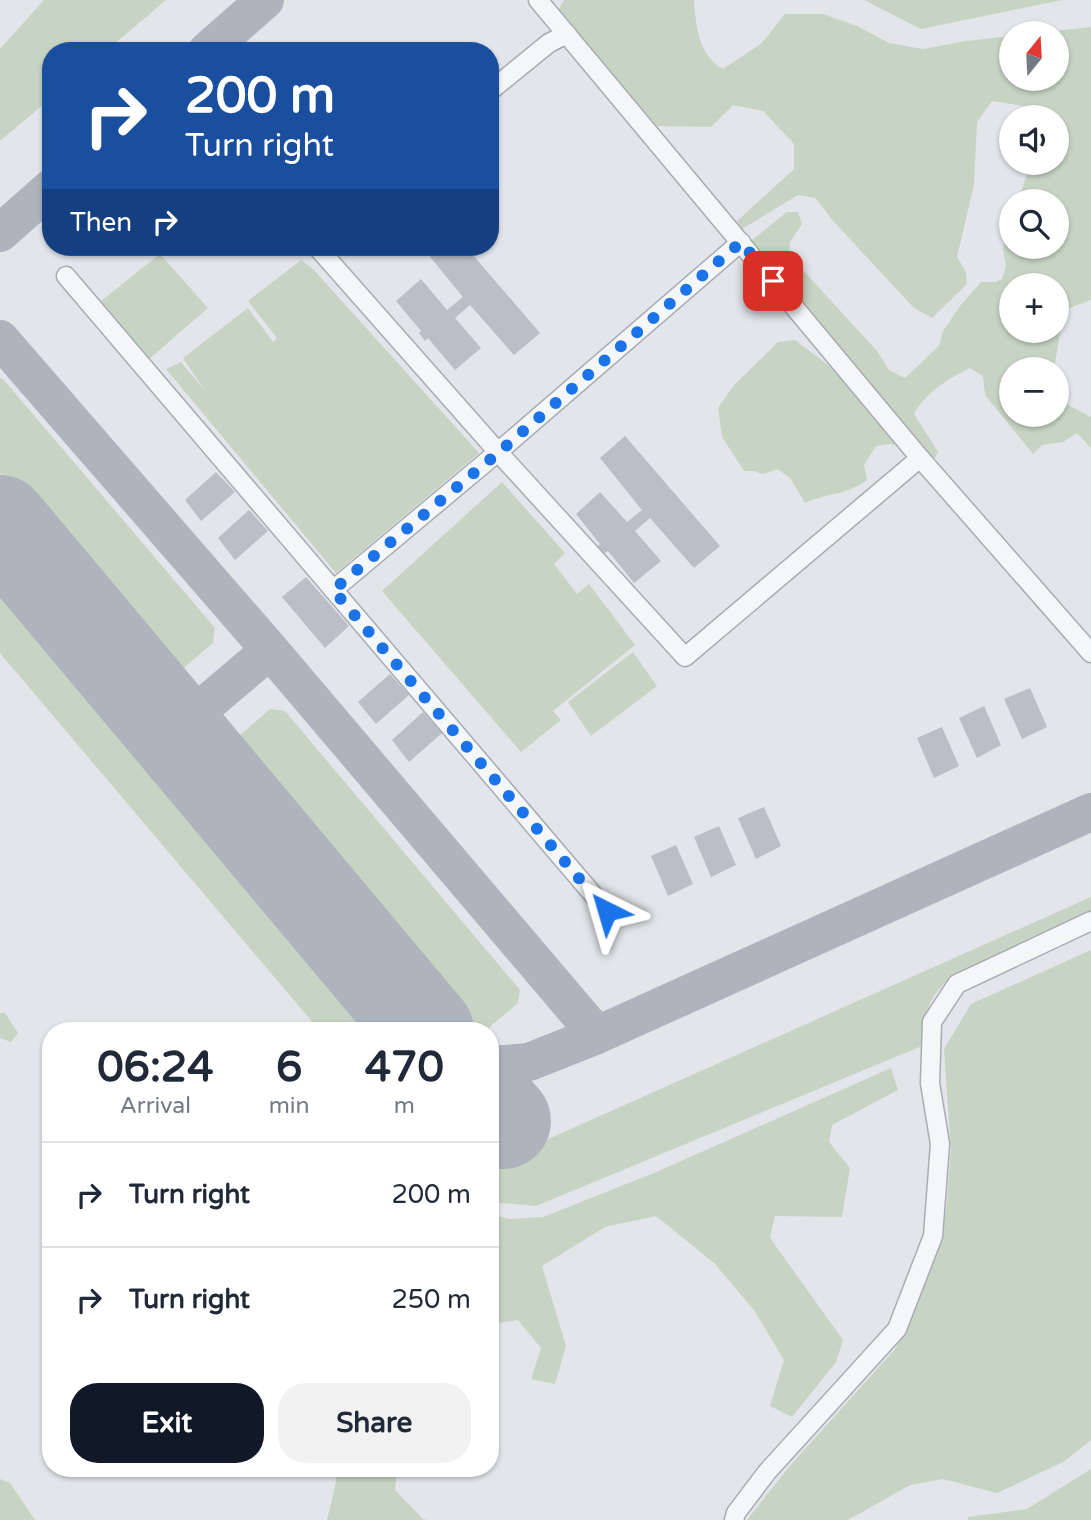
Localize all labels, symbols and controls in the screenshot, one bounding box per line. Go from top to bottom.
north arrow [999,21,1069,91]
map controls [999,21,1069,427]
text: 200 m [185,67,335,126]
icon: right [70,70,161,161]
button: sound [999,105,1069,175]
text: Turn right [185,127,334,165]
button: search [999,189,1069,259]
icon: right [146,203,184,241]
text: Then [70,207,132,238]
pin [743,251,803,311]
icon: arrive [754,262,792,300]
button: + [999,273,1069,343]
button: − [999,357,1069,427]
position arrow [570,874,644,948]
text: 06:24 [97,1042,214,1093]
text: 6 [276,1042,302,1093]
text: 470 [365,1042,444,1093]
text: Arrival [120,1092,191,1120]
text: min [269,1092,310,1120]
text: m [394,1092,415,1120]
icon: right [70,1176,108,1214]
text: Turn right [129,1179,250,1210]
text: 200 m [391,1179,471,1210]
icon: right [70,1281,108,1319]
text: Turn right [129,1284,250,1315]
text: 250 m [391,1284,471,1315]
button: Exit [70,1383,264,1463]
button: Share [278,1383,471,1463]

